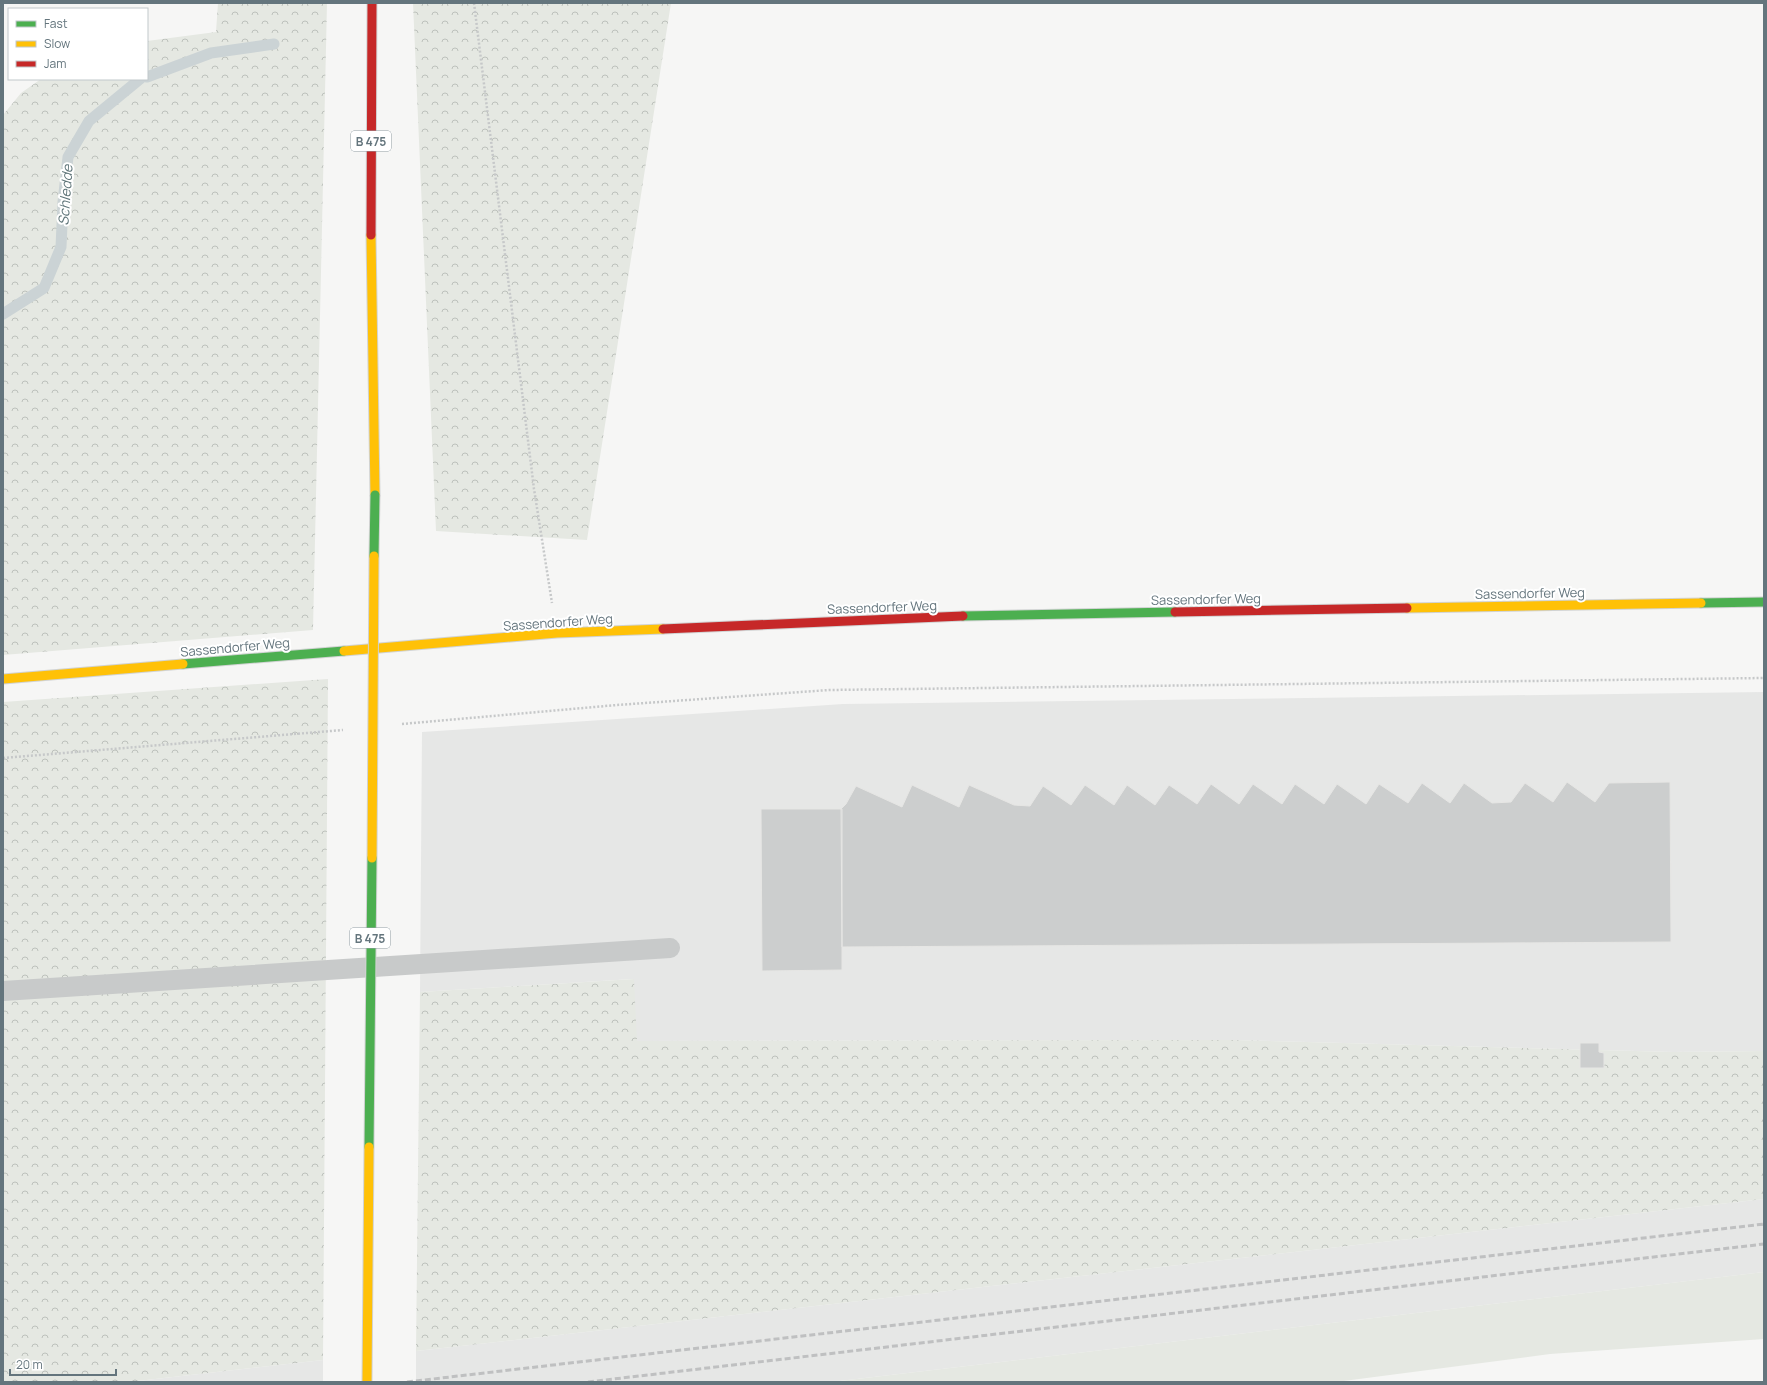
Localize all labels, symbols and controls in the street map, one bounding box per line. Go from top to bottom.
legend [8,8,148,80]
text: Fast [44,15,68,32]
text: Slow [44,35,70,52]
text: Jam [44,55,66,72]
road number: B 475 [351,131,391,151]
water label: Schledde [53,163,77,226]
street label: Sassendorfer Weg [1475,583,1585,603]
street label: Sassendorfer Weg [1151,589,1261,609]
street label: Sassendorfer Weg [827,596,937,618]
street label: Sassendorfer Weg [503,609,613,635]
street label: Sassendorfer Weg [179,633,291,661]
road number: B 475 [350,928,390,948]
scale bar [10,1351,116,1377]
text: 20 m [16,1356,43,1373]

